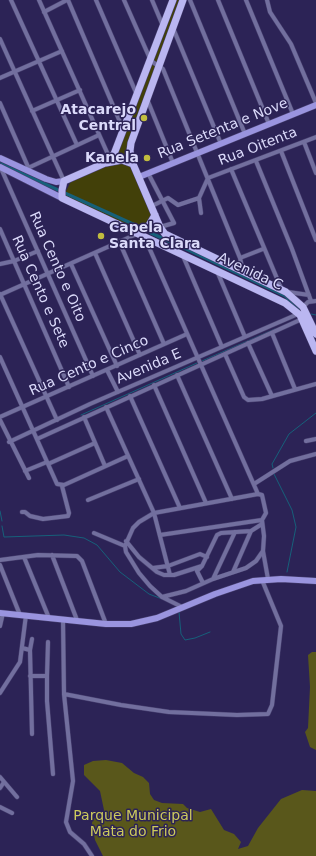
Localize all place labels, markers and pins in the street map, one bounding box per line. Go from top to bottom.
place label: Atacarejo Central [60,102,136,134]
marker: Atacarejo Central [139,113,149,123]
place label: Kanela [85,150,139,166]
marker: Kanela [142,153,152,163]
place label: Capela Santa Clara [109,220,200,252]
marker: Capela Santa Clara [96,231,106,241]

